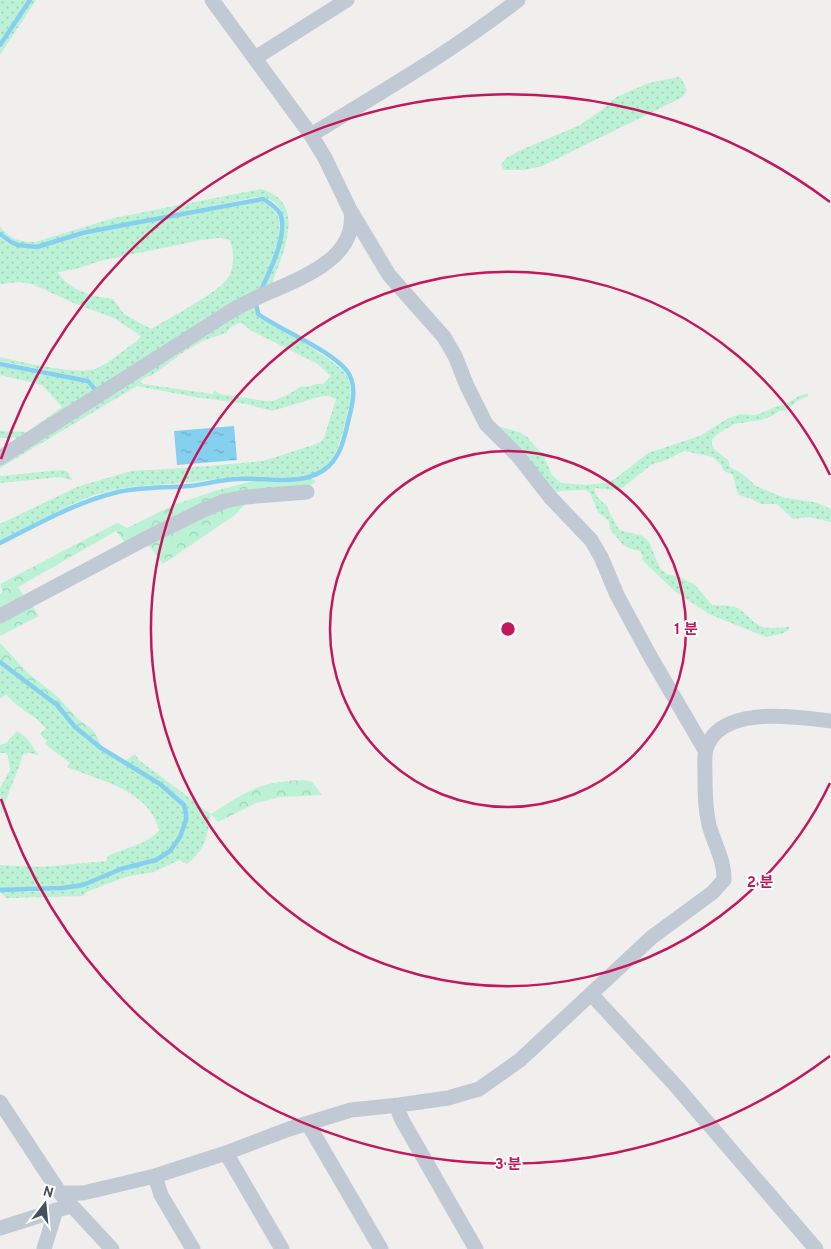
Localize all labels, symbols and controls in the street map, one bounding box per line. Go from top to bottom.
centre of rings [499,620,517,638]
text: 1 분 [674,621,698,640]
text: 2 분 [747,874,774,893]
text: 3 분 [495,1156,521,1175]
north arrow [20,1179,70,1229]
text: N [41,1183,55,1203]

